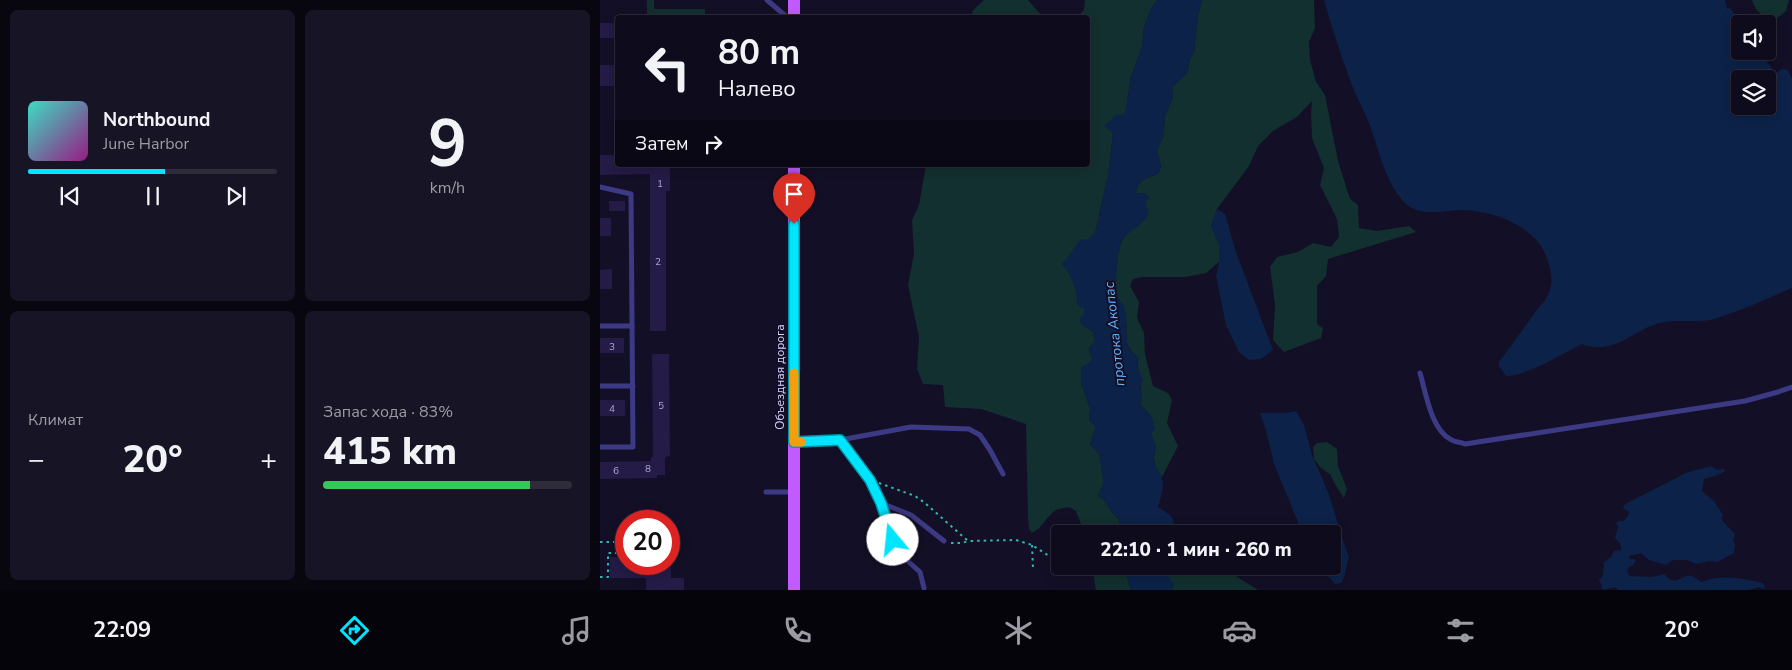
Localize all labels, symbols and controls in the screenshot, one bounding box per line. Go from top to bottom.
map controls [1731,15,1776,115]
button: sound [1731,15,1776,60]
text: 80 m [718,29,800,76]
icon: left [635,35,700,100]
button: layers [1731,70,1776,115]
text: Налево [718,74,796,104]
text: 9 [428,100,467,189]
text: Northbound [103,107,210,133]
icon: right [699,130,727,158]
text: Затем [635,131,689,157]
text: June Harbor [103,133,189,155]
pin [773,173,815,224]
text: km/h [430,177,465,199]
house number: 1 [657,177,663,191]
icon: arrive [780,180,808,208]
icon: previous [56,182,84,210]
icon: pause [139,182,167,210]
icon: next [222,182,250,210]
house number: 2 [655,255,661,269]
water label: протока Акопас [1100,280,1129,387]
street label: Объездная дорога [772,324,788,430]
house number: 3 [609,340,615,354]
house number: 5 [658,399,664,413]
text: Запас хода · 83% [323,401,453,423]
house number: 4 [609,402,615,416]
text: Климат [28,409,83,431]
text: 415 km [323,426,457,477]
text: 20° [122,434,183,485]
text: − [28,441,45,479]
text: + [260,441,277,479]
house number: 8 [645,462,651,476]
house number: 6 [613,464,619,478]
speed limit sign: 20 [615,510,680,575]
position arrow [866,513,918,565]
text: 22:10 · 1 мин · 260 m [1100,537,1292,563]
icon: directions [337,613,372,648]
icon: music [559,613,594,648]
icon: phone [780,613,815,648]
icon: climate [1001,613,1036,648]
icon: car [1222,613,1257,648]
icon: filters [1443,613,1478,648]
text: 22:09 [93,615,151,645]
text: 20° [1664,615,1699,645]

